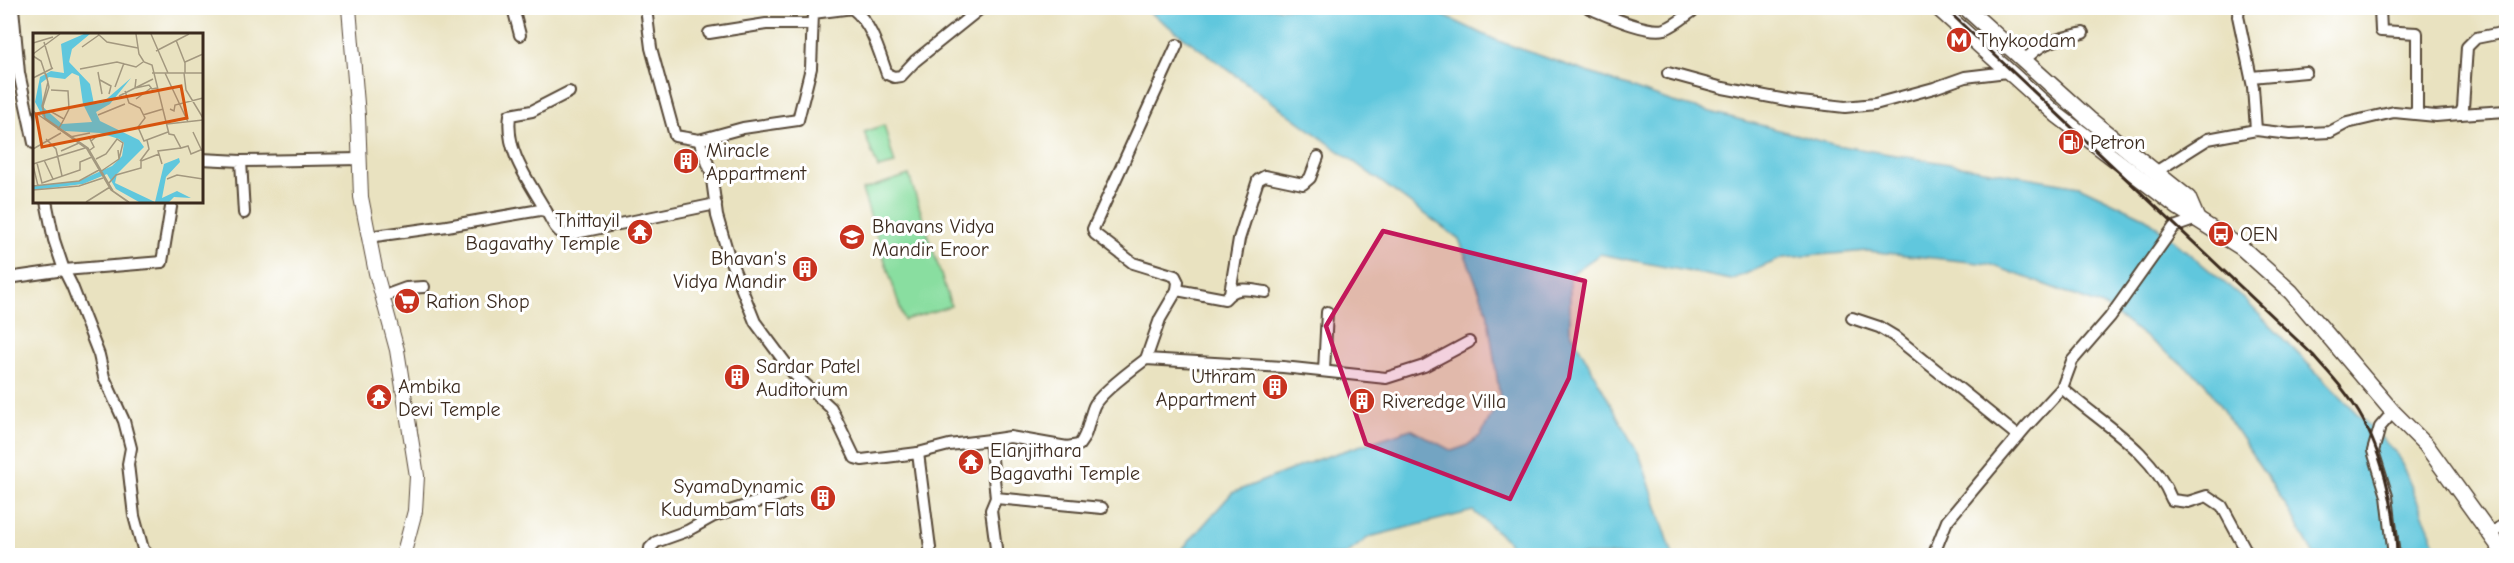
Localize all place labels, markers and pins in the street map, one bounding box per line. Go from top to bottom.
metro station icon: Thykoodam [1944,25,1974,55]
place label: Thykoodam [1978,29,2076,52]
fuel station icon: Petron [2056,127,2086,157]
place label: Petron [2090,131,2145,154]
place label: Miracle Appartment [706,139,807,185]
building icon: Miracle Appartment [671,146,701,176]
place label: Thittayil Bagavathy Temple [466,209,620,255]
place label: Bhavans Vidya Mandir Eroor [872,215,995,261]
temple icon: Thittayil Bagavathy Temple [625,217,655,247]
bus stop icon: OEN [2206,219,2236,249]
school or university icon: Bhavans Vidya Mandir Eroor [837,222,867,252]
place label: OEN [2240,223,2278,246]
place label: Bhavan's Vidya Mandir [673,247,786,293]
building icon: Bhavan's Vidya Mandir [790,254,820,284]
supermarket icon: Ration Shop [392,286,422,316]
place label: Ration Shop [426,290,530,313]
place label: Sardar Patel Auditorium [756,355,860,401]
building icon: Sardar Patel Auditorium [722,362,752,392]
place label: Uthram Appartment [1156,365,1257,411]
building icon: Uthram Appartment [1260,372,1290,402]
place label: Ambika Devi Temple [398,375,501,421]
temple icon: Ambika Devi Temple [364,382,394,412]
building icon: Riveredge Villa [1347,386,1377,416]
place label: Riveredge Villa [1382,390,1506,413]
place label: Elanjithara Bagavathi Temple [990,439,1140,485]
temple icon: Elanjithara Bagavathi Temple [956,447,986,477]
place label: SyamaDynamic Kudumbam Flats [661,475,804,521]
building icon: SyamaDynamic Kudumbam Flats [808,483,838,513]

